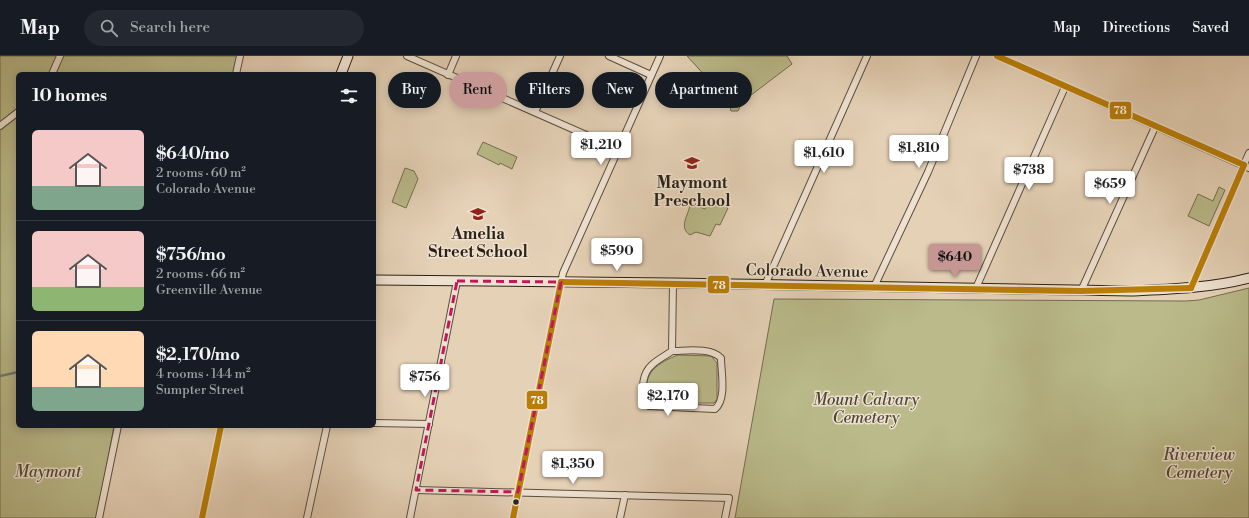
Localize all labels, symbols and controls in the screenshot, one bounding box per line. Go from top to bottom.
search box [84,10,364,46]
text: Map [20,16,60,40]
icon: search [98,17,120,39]
text: Search here [130,18,210,37]
text: Map [1053,19,1081,37]
text: Directions [1103,19,1170,37]
text: Saved [1192,19,1229,37]
chip: Buy [388,72,441,108]
chip: Rent [449,72,507,108]
chip: Filters [515,72,584,108]
chip: New [592,72,647,108]
chip: Apartment [655,72,752,108]
text: 10 homes [32,85,107,107]
icon: filters [338,85,360,107]
line badge: 78 [1109,101,1132,120]
text: 78 [1113,104,1127,118]
pin: $1,210 [568,132,634,166]
pin: $1,810 [886,135,952,169]
text: $1,210 [580,137,622,153]
pin: $1,610 [791,140,857,174]
text: $1,810 [898,140,940,156]
text: $640/mo [156,143,230,165]
text: $1,610 [803,145,845,161]
icon: home [64,146,112,194]
school or university icon: Maymont Preschool [683,154,701,172]
pin: $738 [1005,157,1053,191]
text: $738 [1013,162,1045,178]
text: 2 rooms · 60 m² [156,165,246,181]
pin: $659 [1086,171,1134,205]
place label: Maymont Preschool [653,173,731,211]
text: $659 [1094,176,1126,192]
text: Colorado Avenue [156,181,256,197]
school or university icon: Amelia Street School [469,205,487,223]
place label: Amelia Street School [428,224,529,262]
pin: $590 [593,238,641,272]
text: $590 [600,243,634,259]
text: $756/mo [156,244,226,266]
pin: $640 [931,244,979,278]
icon: home [64,247,112,295]
text: $640 [938,249,972,265]
street label: Colorado Avenue [745,260,869,282]
text: 2 rooms · 66 m² [156,266,245,282]
line badge: 78 [707,275,730,294]
text: 78 [712,279,726,293]
text: Greenville Avenue [156,282,262,298]
text: $2,170/mo [156,344,240,366]
icon: home [64,347,112,395]
pin: $756 [401,364,449,398]
text: 4 rooms · 144 m² [156,366,251,382]
text: $756 [409,369,441,385]
text: Sumpter Street [156,382,244,398]
pin: $2,170 [635,383,701,417]
text: $2,170 [647,388,689,404]
line badge: 78 [526,390,548,410]
park label: Mount Calvary Cemetery [813,390,920,428]
text: 78 [530,394,544,408]
park label: Riverview Cemetery [1162,445,1235,483]
pin: $1,350 [540,451,606,485]
text: $1,350 [551,456,595,472]
park label: Maymont [15,462,82,482]
unlabelled marker [511,497,521,507]

